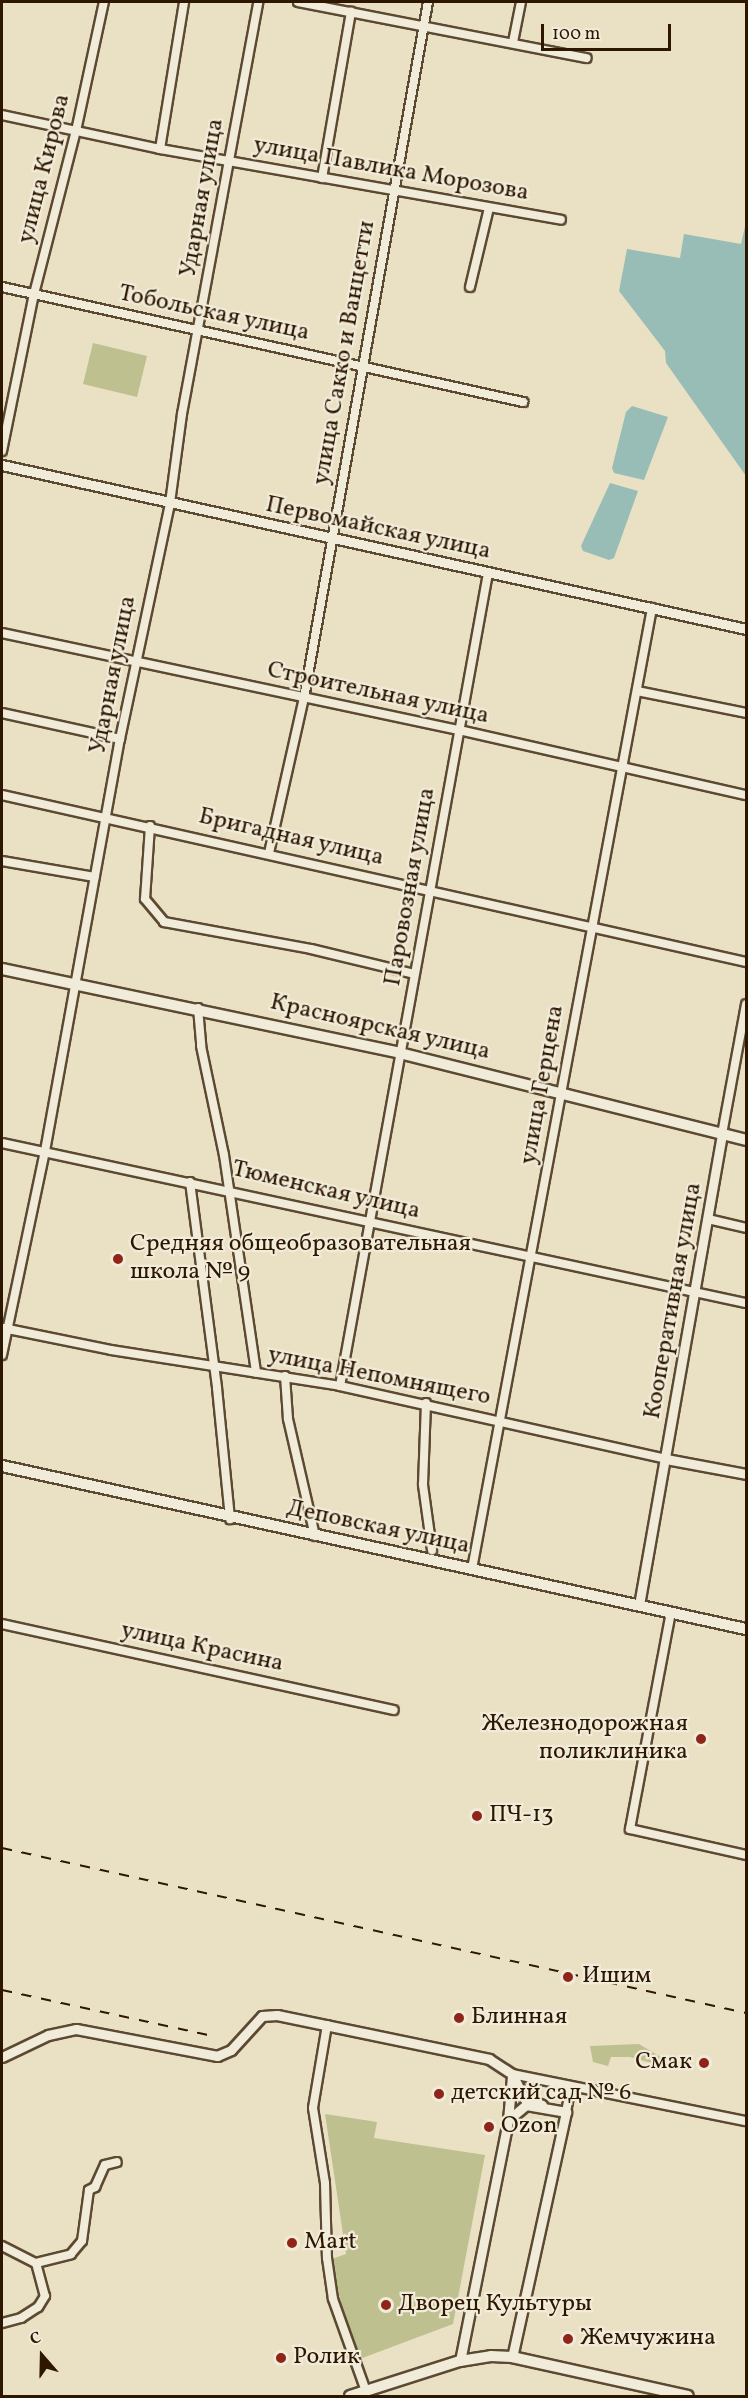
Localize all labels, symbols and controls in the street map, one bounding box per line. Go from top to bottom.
scale bar [544,12,674,50]
text: 100 m [552,22,601,47]
street label: улица Кирова [13,91,77,247]
street label: Ударная улица [175,116,231,280]
street label: улица Павлика Морозова [251,132,531,208]
street label: улица Сакко и Ванцетти [308,219,382,487]
street label: Тобольская улица [116,280,312,348]
street label: Первомайская улица [262,491,494,567]
street label: Ударная улица [84,593,144,757]
street label: Строительная улица [264,656,492,732]
street label: Паровозная улица [379,785,443,989]
street label: Бригадная улица [195,803,387,873]
street label: Красноярская улица [267,989,493,1067]
street label: улица Герцена [515,1003,571,1167]
street label: Тюменская улица [229,1155,423,1227]
street label: Кооперативная улица [639,1180,709,1422]
place label: Средняя общеобразовательная школа № 9 [130,1231,471,1287]
marker: Средняя общеобразовательная школа № 9 [111,1252,125,1266]
street label: улица Непомнящего [265,1341,493,1413]
street label: Деповская улица [283,1494,473,1562]
street label: улица Красина [118,1617,286,1679]
place label: Железнодорожная поликлиника [481,1711,688,1767]
marker: Железнодорожная поликлиника [692,1730,710,1748]
place label: ПЧ-13 [489,1802,554,1830]
marker: ПЧ-13 [470,1809,484,1823]
place label: Ишим [582,1963,651,1991]
marker: Ишим [559,1968,577,1986]
place label: Блинная [471,2004,567,2032]
marker: Блинная [452,2011,466,2025]
place label: Смак [635,2049,692,2077]
marker: Смак [697,2056,711,2070]
place label: детский сад № 6 [451,2080,631,2108]
marker: детский сад № 6 [432,2087,446,2101]
place label: Ozon [501,2113,558,2141]
marker: Ozon [482,2120,496,2134]
place label: Mart [304,2229,357,2257]
marker: Mart [285,2236,299,2250]
place label: Дворец Культуры [398,2291,592,2319]
marker: Дворец Культуры [379,2298,393,2312]
place label: Жемчужина [580,2325,716,2353]
north arrow [12,2326,72,2386]
text: С [27,2327,44,2351]
marker: Жемчужина [561,2332,575,2346]
place label: Ролик [293,2344,360,2372]
marker: Ролик [274,2351,288,2365]

